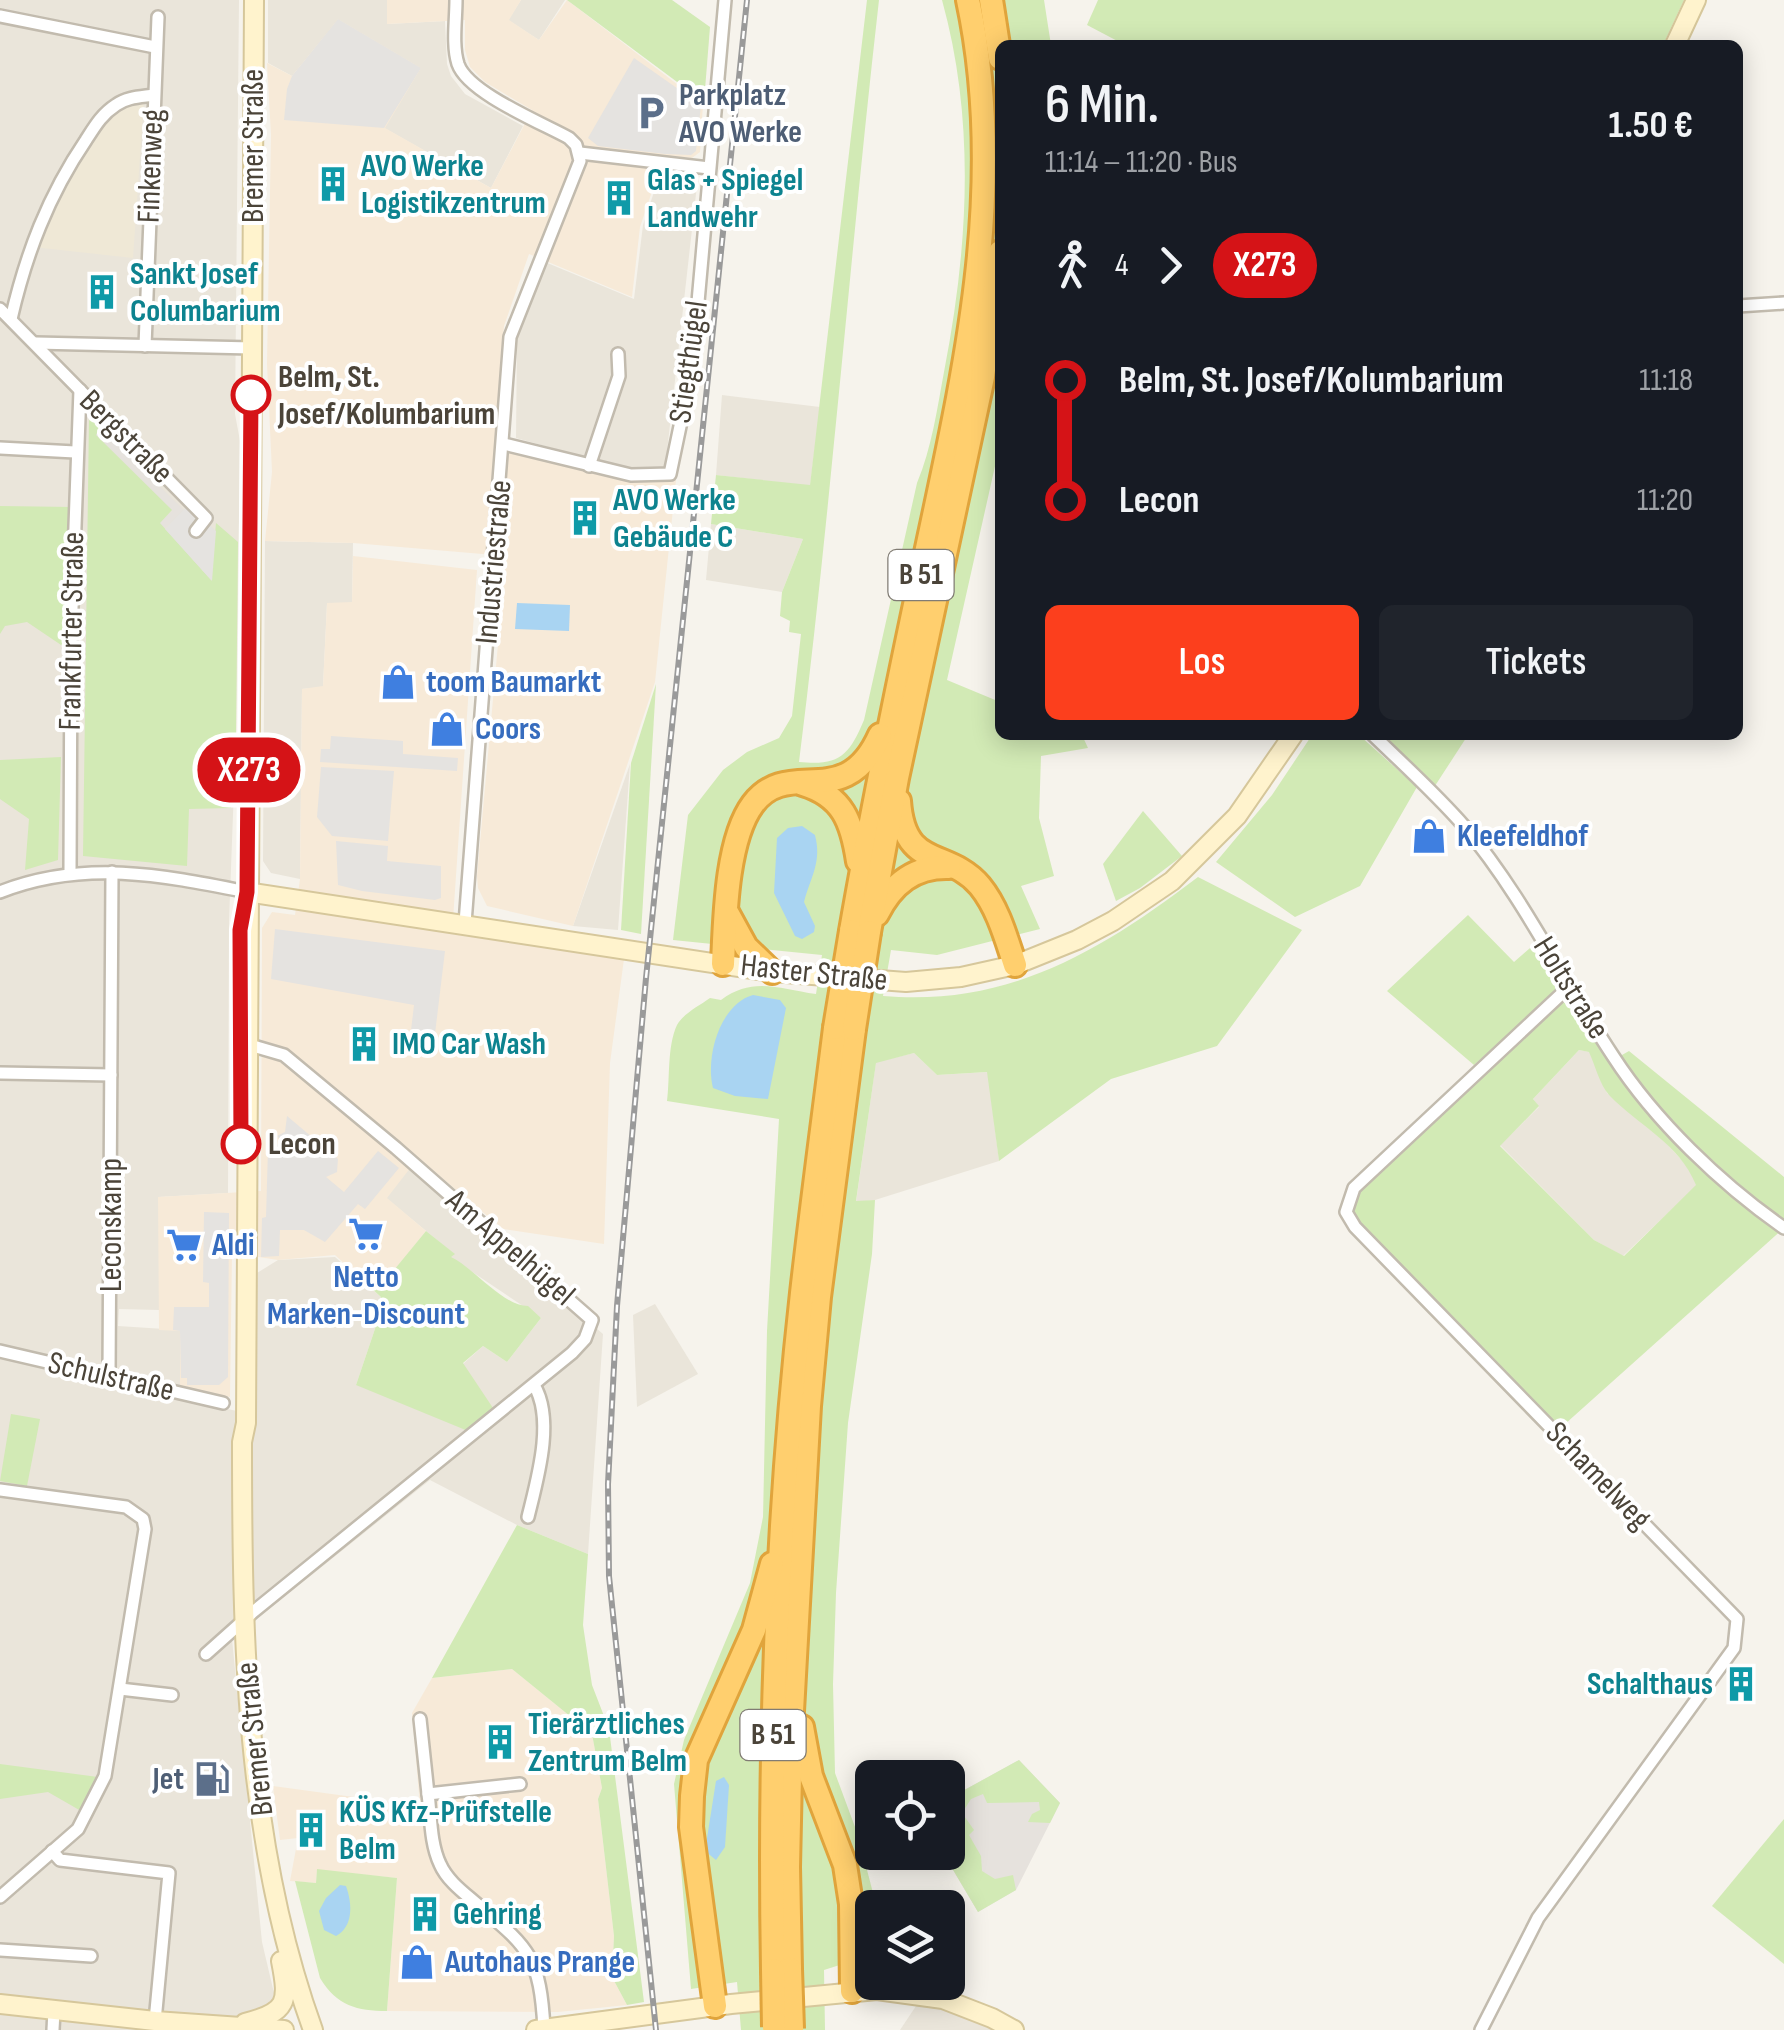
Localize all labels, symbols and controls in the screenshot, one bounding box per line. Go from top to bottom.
street label: Bremer Straße [234,69,273,223]
text: 6 Min. [1045,72,1159,139]
place label: Parkplatz AVO Werke [678,76,802,152]
parking icon: Parkplatz AVO Werke [632,94,670,132]
text: 1.50 € [1608,103,1693,148]
street label: Finkenweg [130,108,172,224]
text: 11:14 – 11:20 · Bus [1045,143,1238,182]
place label: AVO Werke Logistikzentrum [360,147,546,223]
place label: Glas + Spiegel Landwehr [647,161,803,237]
building icon: AVO Werke Logistikzentrum [314,165,352,203]
building icon: Glas + Spiegel Landwehr [600,179,638,217]
icon: walk [1045,238,1100,293]
icon: forward [1143,238,1198,293]
text: X273 [1233,244,1297,287]
text: 4 [1115,246,1128,285]
place label: Sankt Josef Columbarium [130,255,280,331]
building icon: Sankt Josef Columbarium [83,273,121,311]
street label: Stiegthügel [661,298,717,426]
place label: Belm, St. Josef/Kolumbarium [277,358,495,434]
text: Belm, St. Josef/Kolumbarium [1119,358,1504,403]
text: 11:18 [1639,361,1693,400]
marker: Belm, St. Josef/Kolumbarium [232,376,270,414]
street label: Bergstraße [71,382,181,492]
street label: Industriestraße [467,478,521,646]
text: Lecon [1119,478,1199,523]
place label: AVO Werke Gebäude C [612,481,736,557]
text: 11:20 [1637,481,1693,520]
building icon: AVO Werke Gebäude C [566,499,604,537]
street label: Frankfurter Straße [51,531,93,731]
road number: B 51 [888,550,954,600]
button: Los [1045,605,1359,720]
button: Tickets [1379,605,1693,720]
shop icon: toom Baumarkt [379,663,417,701]
place label: toom Baumarkt [426,663,601,702]
shop icon: Coors [428,710,466,748]
place label: Coors [475,710,541,749]
line badge: X273 [179,738,319,802]
text: X273 [217,749,281,792]
shop icon: Kleefeldhof [1410,817,1448,855]
place label: Kleefeldhof [1457,817,1589,856]
street label: Holtstraße [1524,930,1618,1046]
street label: Haster Straße [739,946,889,1000]
building icon: IMO Car Wash [345,1025,383,1063]
place label: IMO Car Wash [392,1025,546,1064]
marker: Lecon [222,1125,260,1163]
place label: Lecon [268,1125,336,1164]
street label: Leconskamp [92,1158,131,1292]
street label: Am Appelhügel [437,1181,582,1315]
supermarket icon: Netto Marken-Discount [347,1215,385,1253]
supermarket icon: Aldi [165,1226,203,1264]
place label: Aldi [211,1226,254,1265]
place label: Netto Marken-Discount [267,1258,465,1334]
street label: Schulstraße [44,1344,178,1410]
street label: Schamelweg [1537,1414,1659,1538]
street label: Bremer Straße [228,1660,282,1818]
place label: Schalthaus [1587,1665,1713,1704]
building icon: Schalthaus [1722,1665,1760,1703]
place label: Tierärztliches Zentrum Belm [528,1705,687,1781]
road number: B 51 [740,1710,806,1760]
building icon: Tierärztliches Zentrum Belm [481,1723,519,1761]
place label: Jet [152,1760,184,1799]
fuel station icon: Jet [193,1760,231,1798]
map controls [855,1760,965,2000]
button: locate [855,1760,965,1870]
place label: KÜS Kfz-Prüfstelle Belm [339,1793,552,1869]
building icon: KÜS Kfz-Prüfstelle Belm [292,1811,330,1849]
button: layers [855,1890,965,2000]
building icon: Gehring [406,1895,444,1933]
place label: Gehring [453,1895,542,1934]
shop icon: Autohaus Prange [398,1943,436,1981]
place label: Autohaus Prange [444,1943,635,1982]

